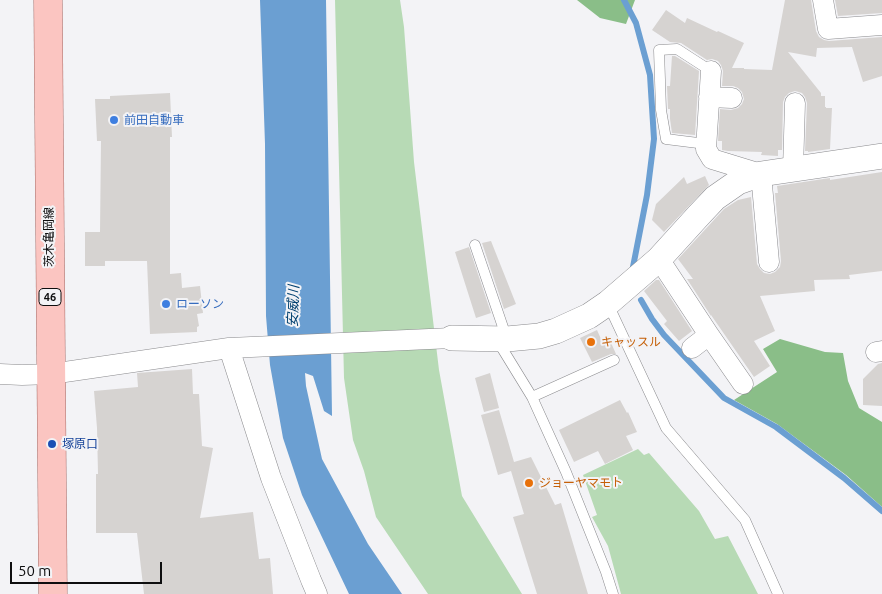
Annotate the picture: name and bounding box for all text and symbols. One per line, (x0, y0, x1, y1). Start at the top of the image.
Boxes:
place label: 前田自動車 (124, 113, 184, 127)
marker: 前田自動車 (108, 114, 120, 126)
street label: 茨木亀岡線 (42, 207, 56, 267)
water label: 安威川 (284, 285, 302, 327)
road number: 46 (39, 288, 61, 306)
place label: ローソン (176, 297, 224, 311)
marker: ローソン (160, 298, 172, 310)
place label: キャッスル (601, 335, 661, 349)
marker: キャッスル (585, 336, 597, 348)
place label: 塚原口 (62, 437, 98, 451)
marker: 塚原口 (46, 438, 58, 450)
place label: ジョーヤマモト (539, 476, 623, 490)
marker: ジョーヤマモト (523, 477, 535, 489)
scale bar (12, 552, 165, 584)
text: 50 m (18, 562, 51, 579)

